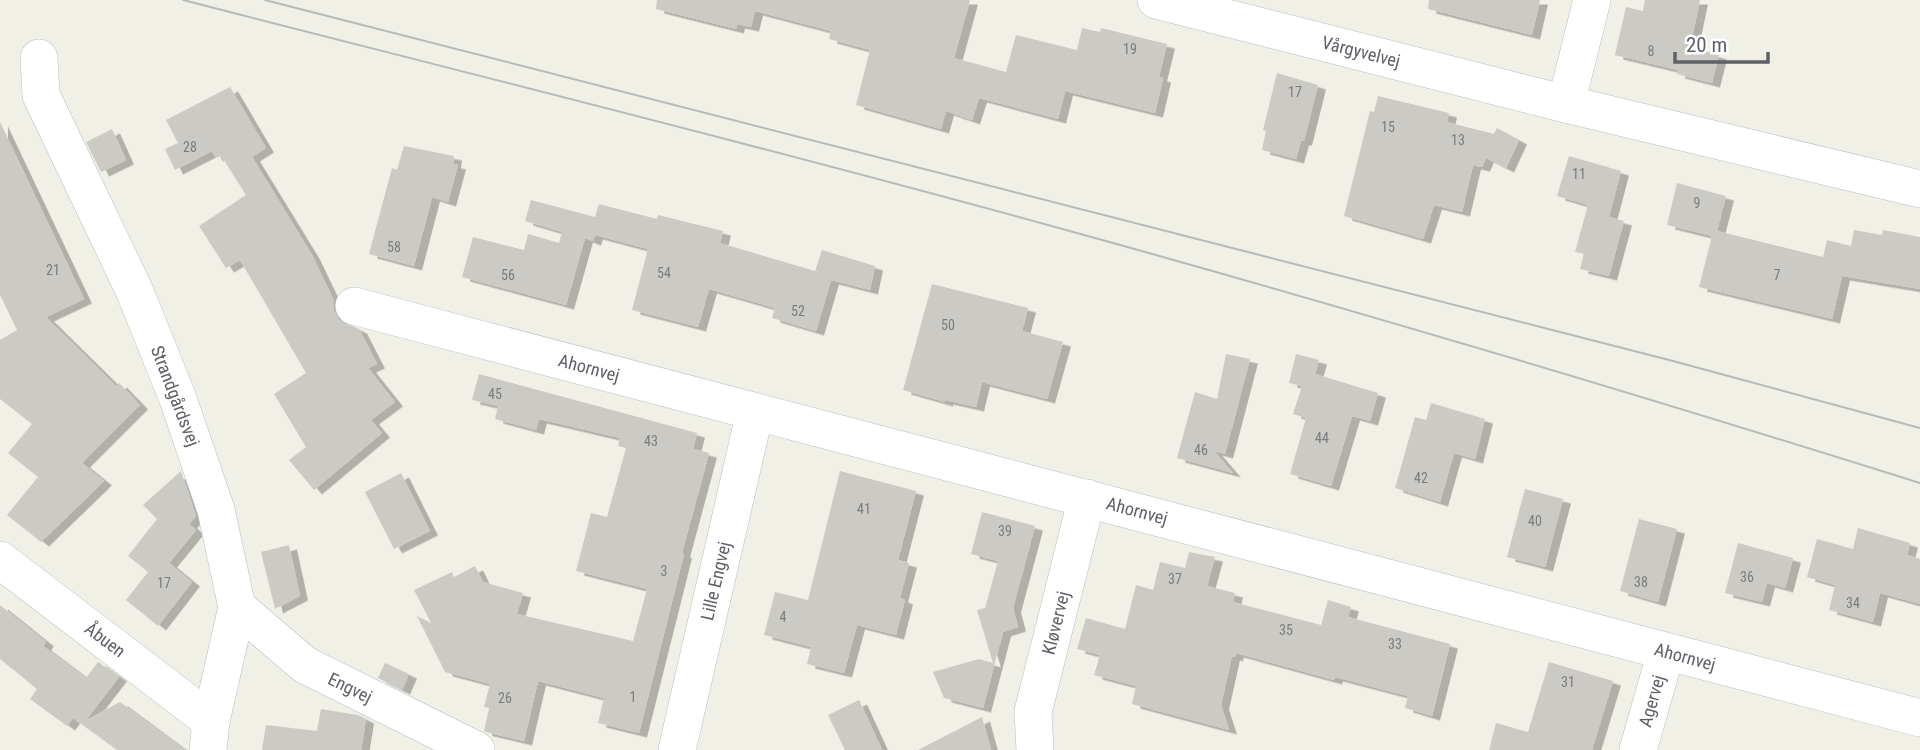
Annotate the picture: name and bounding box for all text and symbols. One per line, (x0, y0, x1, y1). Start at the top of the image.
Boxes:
scale bar (1675, 21, 1768, 65)
street label: Vårgyvelvej (1320, 32, 1403, 71)
text: 20 m (1686, 33, 1727, 57)
house number: 19 (1123, 41, 1137, 57)
house number: 8 (1648, 43, 1655, 59)
house number: 17 (1288, 84, 1302, 100)
house number: 15 (1381, 119, 1395, 135)
house number: 13 (1451, 132, 1465, 148)
house number: 28 (183, 139, 197, 155)
house number: 11 (1572, 166, 1586, 182)
house number: 9 (1694, 195, 1700, 211)
house number: 58 (387, 239, 401, 255)
house number: 21 (46, 262, 60, 278)
house number: 54 (657, 265, 671, 281)
house number: 56 (501, 267, 515, 283)
house number: 7 (1774, 267, 1781, 283)
house number: 52 (791, 303, 805, 319)
house number: 50 (941, 317, 955, 333)
street label: Strandgårdsvej (147, 343, 204, 449)
street label: Ahornvej (556, 349, 622, 386)
house number: 45 (488, 386, 502, 402)
house number: 44 (1315, 430, 1329, 446)
house number: 43 (644, 433, 658, 449)
house number: 46 (1194, 442, 1208, 458)
house number: 42 (1414, 470, 1428, 486)
street label: Ahornvej (1104, 492, 1170, 529)
house number: 41 (857, 501, 871, 517)
house number: 40 (1528, 513, 1542, 529)
house number: 39 (998, 523, 1012, 539)
street label: Lille Engvej (696, 539, 735, 622)
house number: 3 (661, 563, 667, 579)
house number: 36 (1740, 569, 1754, 585)
house number: 37 (1168, 571, 1182, 587)
house number: 38 (1634, 574, 1648, 590)
house number: 17 (157, 575, 171, 591)
street label: Kløvervej (1038, 589, 1074, 657)
house number: 34 (1846, 595, 1860, 611)
house number: 4 (780, 609, 787, 625)
street label: Åbuen (81, 617, 130, 662)
house number: 35 (1279, 622, 1293, 638)
house number: 33 (1388, 636, 1402, 652)
street label: Ahornvej (1652, 638, 1718, 675)
street label: Engvej (325, 668, 376, 707)
street label: Agervej (1634, 672, 1669, 729)
house number: 31 (1561, 674, 1575, 690)
house number: 1 (630, 689, 636, 705)
house number: 26 (498, 690, 512, 706)

